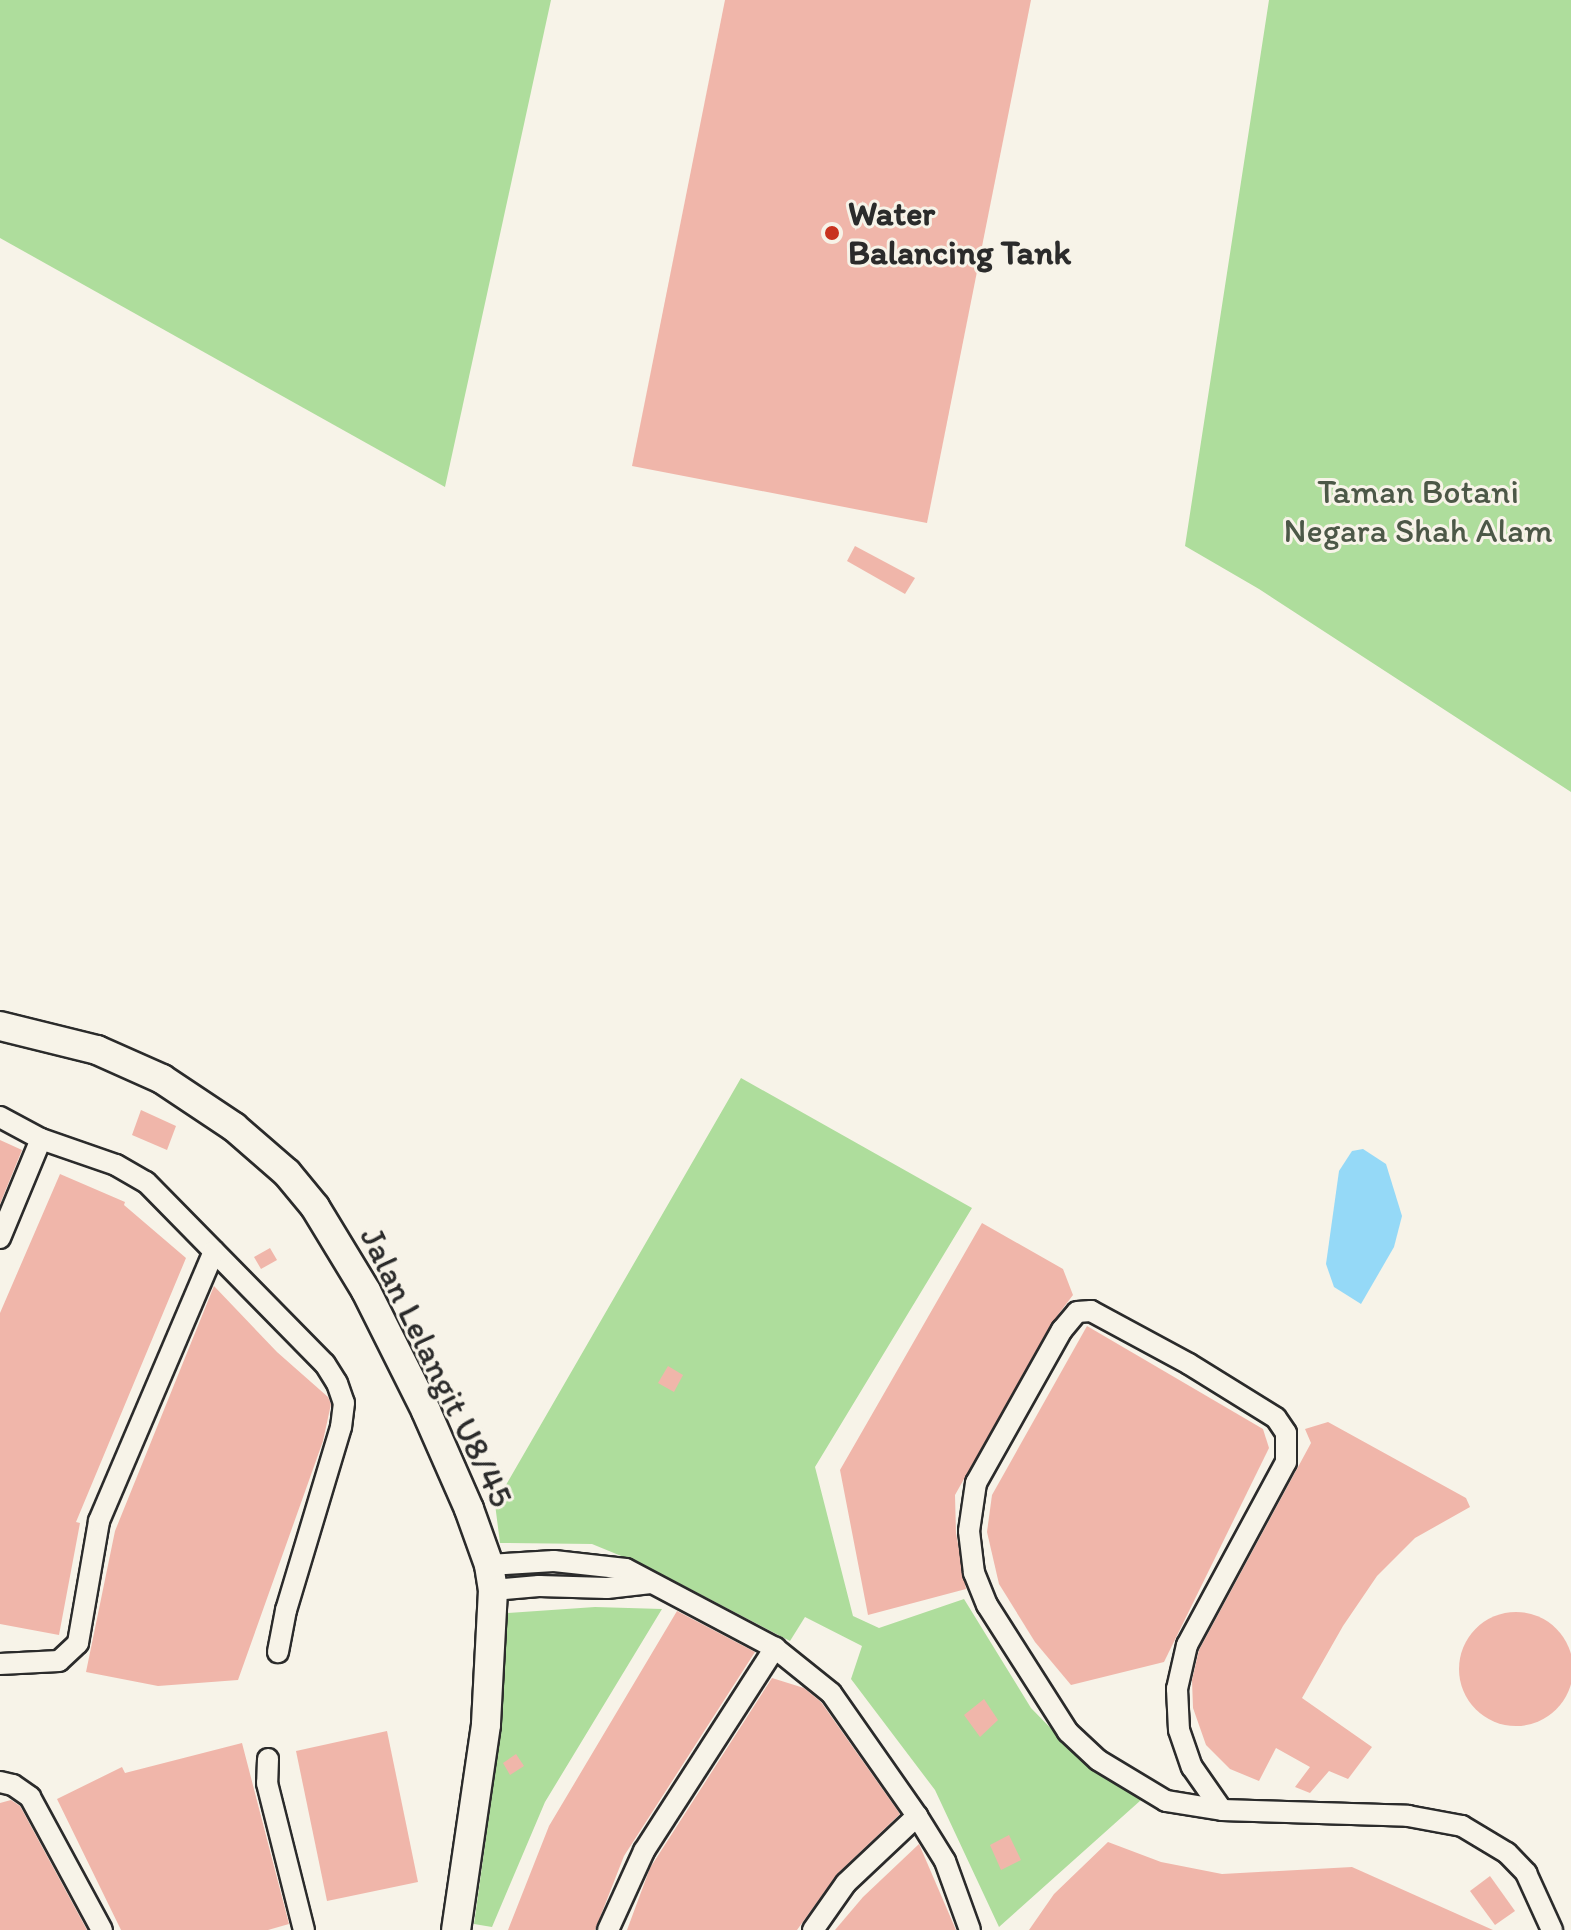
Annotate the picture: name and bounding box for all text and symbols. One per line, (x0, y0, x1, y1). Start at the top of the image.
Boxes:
place label: Water Balancing Tank (848, 193, 1071, 272)
marker: Water Balancing Tank (823, 224, 841, 242)
park label: Taman Botani Negara Shah Alam (1284, 471, 1552, 550)
street label: Jalan Lelangit U8/45 (352, 1222, 522, 1512)

